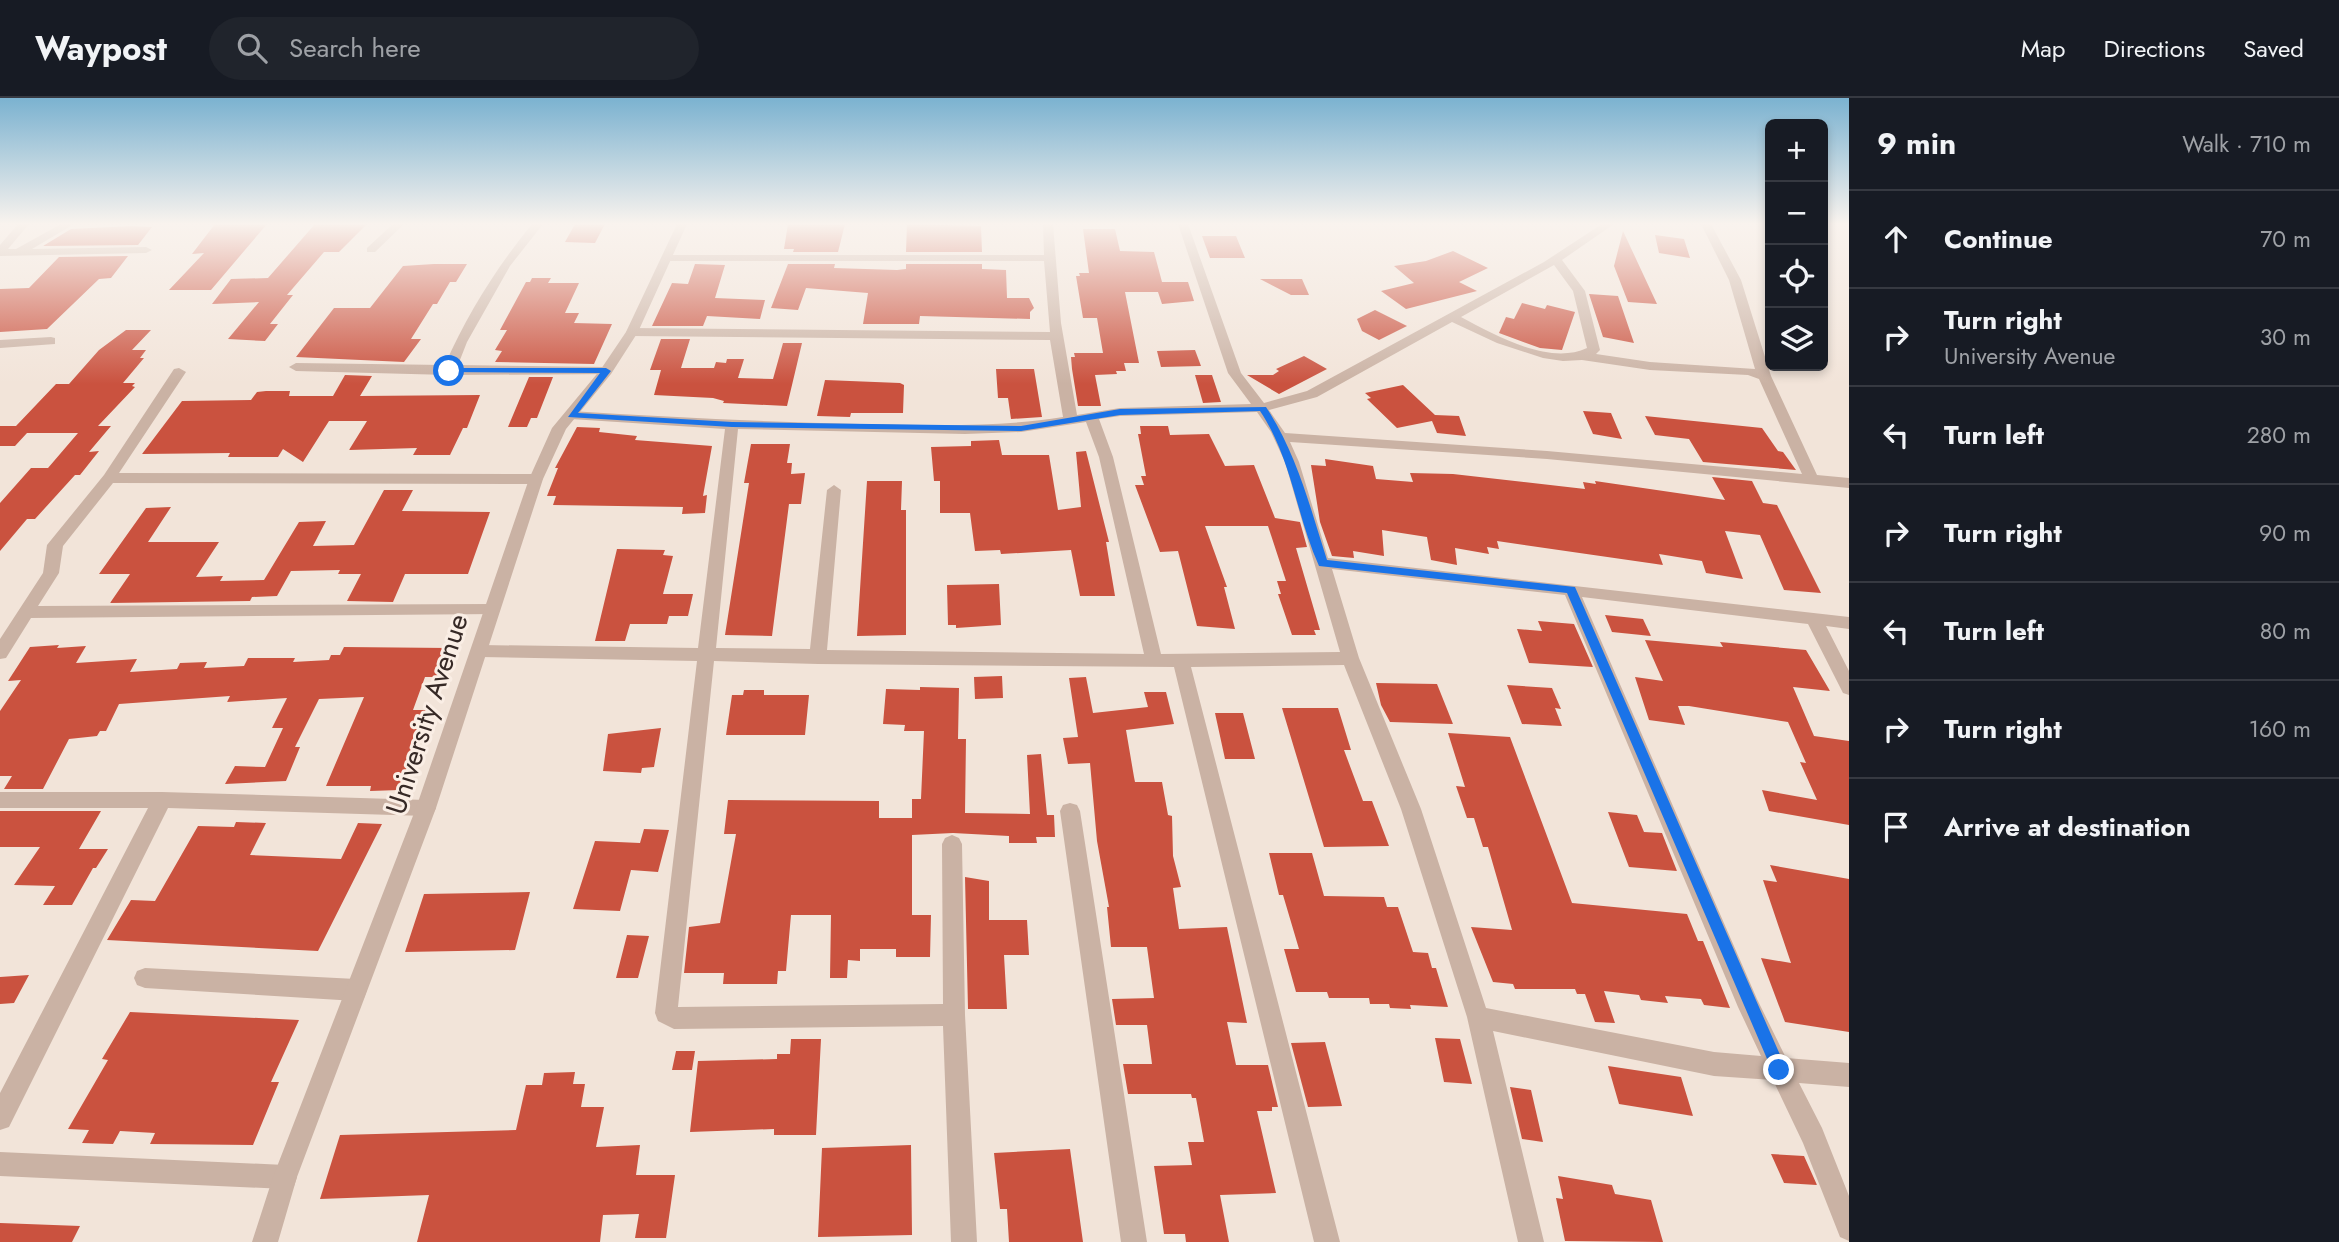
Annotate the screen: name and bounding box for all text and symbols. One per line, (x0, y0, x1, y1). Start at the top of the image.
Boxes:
search box (209, 17, 699, 80)
text: Waypost (35, 25, 167, 72)
icon: search (233, 29, 271, 67)
text: Search here (289, 29, 421, 67)
text: Map (2021, 31, 2066, 66)
text: Directions (2104, 31, 2205, 66)
text: Saved (2243, 31, 2304, 66)
map controls (1765, 119, 1828, 371)
button: + (1765, 119, 1828, 182)
text: 9 min (1877, 122, 1956, 165)
text: Walk · 710 m (2182, 127, 2311, 161)
button: − (1765, 182, 1828, 245)
icon: ahead (1877, 220, 1915, 258)
text: Continue (1944, 220, 2053, 258)
text: 70 m (2260, 222, 2311, 256)
button: locate (1765, 245, 1828, 308)
text: Turn right (1944, 301, 2062, 339)
button: layers (1765, 308, 1828, 371)
icon: right (1877, 318, 1915, 356)
text: 30 m (2260, 320, 2311, 354)
text: University Avenue (1944, 339, 2115, 373)
route start (433, 355, 464, 386)
icon: left (1877, 416, 1915, 454)
text: Turn left (1944, 416, 2044, 454)
text: 280 m (2247, 418, 2311, 452)
icon: right (1877, 514, 1915, 552)
text: Turn right (1944, 514, 2062, 552)
text: 90 m (2259, 516, 2311, 550)
street label: University Avenue (375, 608, 479, 820)
icon: left (1877, 612, 1915, 650)
text: Turn left (1944, 612, 2044, 650)
text: 80 m (2260, 614, 2311, 648)
icon: right (1877, 710, 1915, 748)
text: Turn right (1944, 710, 2062, 748)
text: 160 m (2249, 712, 2311, 746)
icon: arrive (1877, 808, 1915, 846)
text: Arrive at destination (1944, 808, 2191, 846)
route end (1763, 1054, 1794, 1085)

